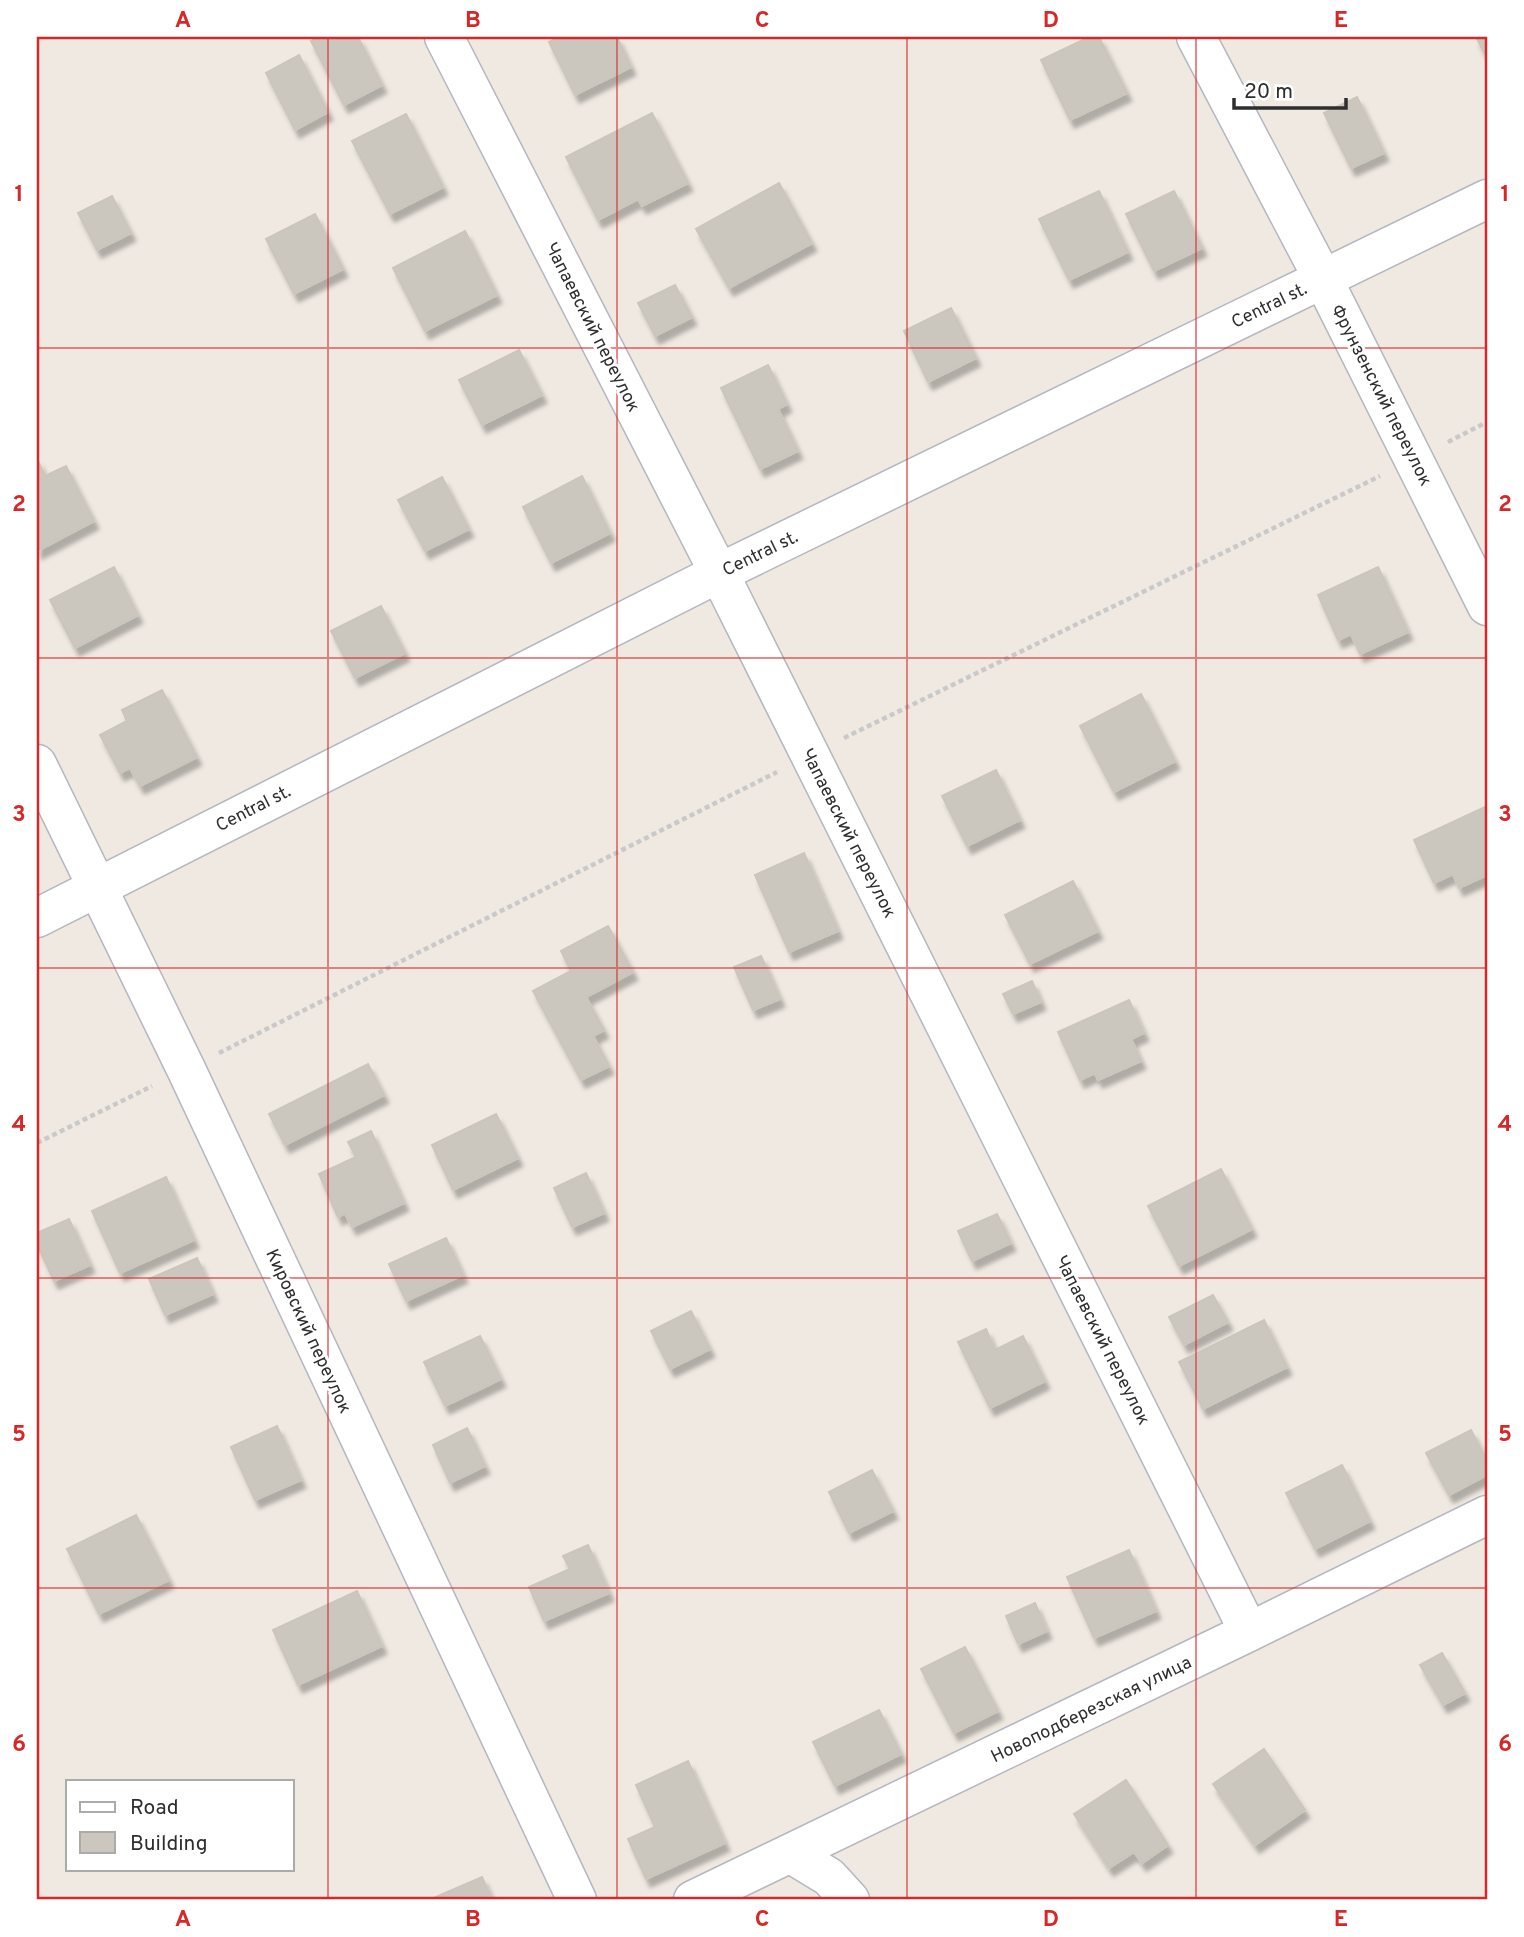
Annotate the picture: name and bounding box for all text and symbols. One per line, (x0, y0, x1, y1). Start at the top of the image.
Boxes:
text: A (175, 7, 191, 36)
text: B (465, 7, 481, 36)
text: C (755, 7, 769, 36)
text: D (1043, 7, 1059, 36)
text: E (1334, 7, 1348, 36)
scale bar (1234, 66, 1346, 110)
text: 20 m (1244, 79, 1293, 106)
text: 1 (14, 181, 24, 210)
text: 1 (1500, 181, 1510, 210)
street label: Чапаевский переулок (539, 239, 644, 416)
street label: Central st. (1228, 278, 1311, 335)
street label: Фрунзенский переулок (1325, 301, 1436, 490)
text: 2 (12, 491, 26, 520)
text: 2 (1498, 491, 1512, 520)
street label: Central st. (719, 526, 802, 583)
street label: Чапаевский переулок (795, 745, 900, 922)
street label: Central st. (212, 781, 295, 838)
text: 3 (12, 801, 26, 830)
text: 3 (1498, 801, 1512, 830)
text: 4 (12, 1111, 26, 1140)
text: 4 (1498, 1111, 1512, 1140)
street label: Кировский переулок (259, 1246, 356, 1418)
street label: Чапаевский переулок (1049, 1252, 1154, 1429)
text: 5 (12, 1421, 26, 1450)
text: 5 (1498, 1421, 1512, 1450)
street label: Новоподберезская улица (988, 1652, 1196, 1769)
text: 6 (12, 1731, 26, 1760)
text: 6 (1498, 1731, 1512, 1760)
legend (66, 1780, 294, 1870)
text: Road (130, 1795, 179, 1822)
text: Building (130, 1831, 208, 1858)
text: A (175, 1906, 191, 1935)
text: B (465, 1906, 481, 1935)
text: C (755, 1906, 769, 1935)
text: D (1043, 1906, 1059, 1935)
text: E (1334, 1906, 1348, 1935)

